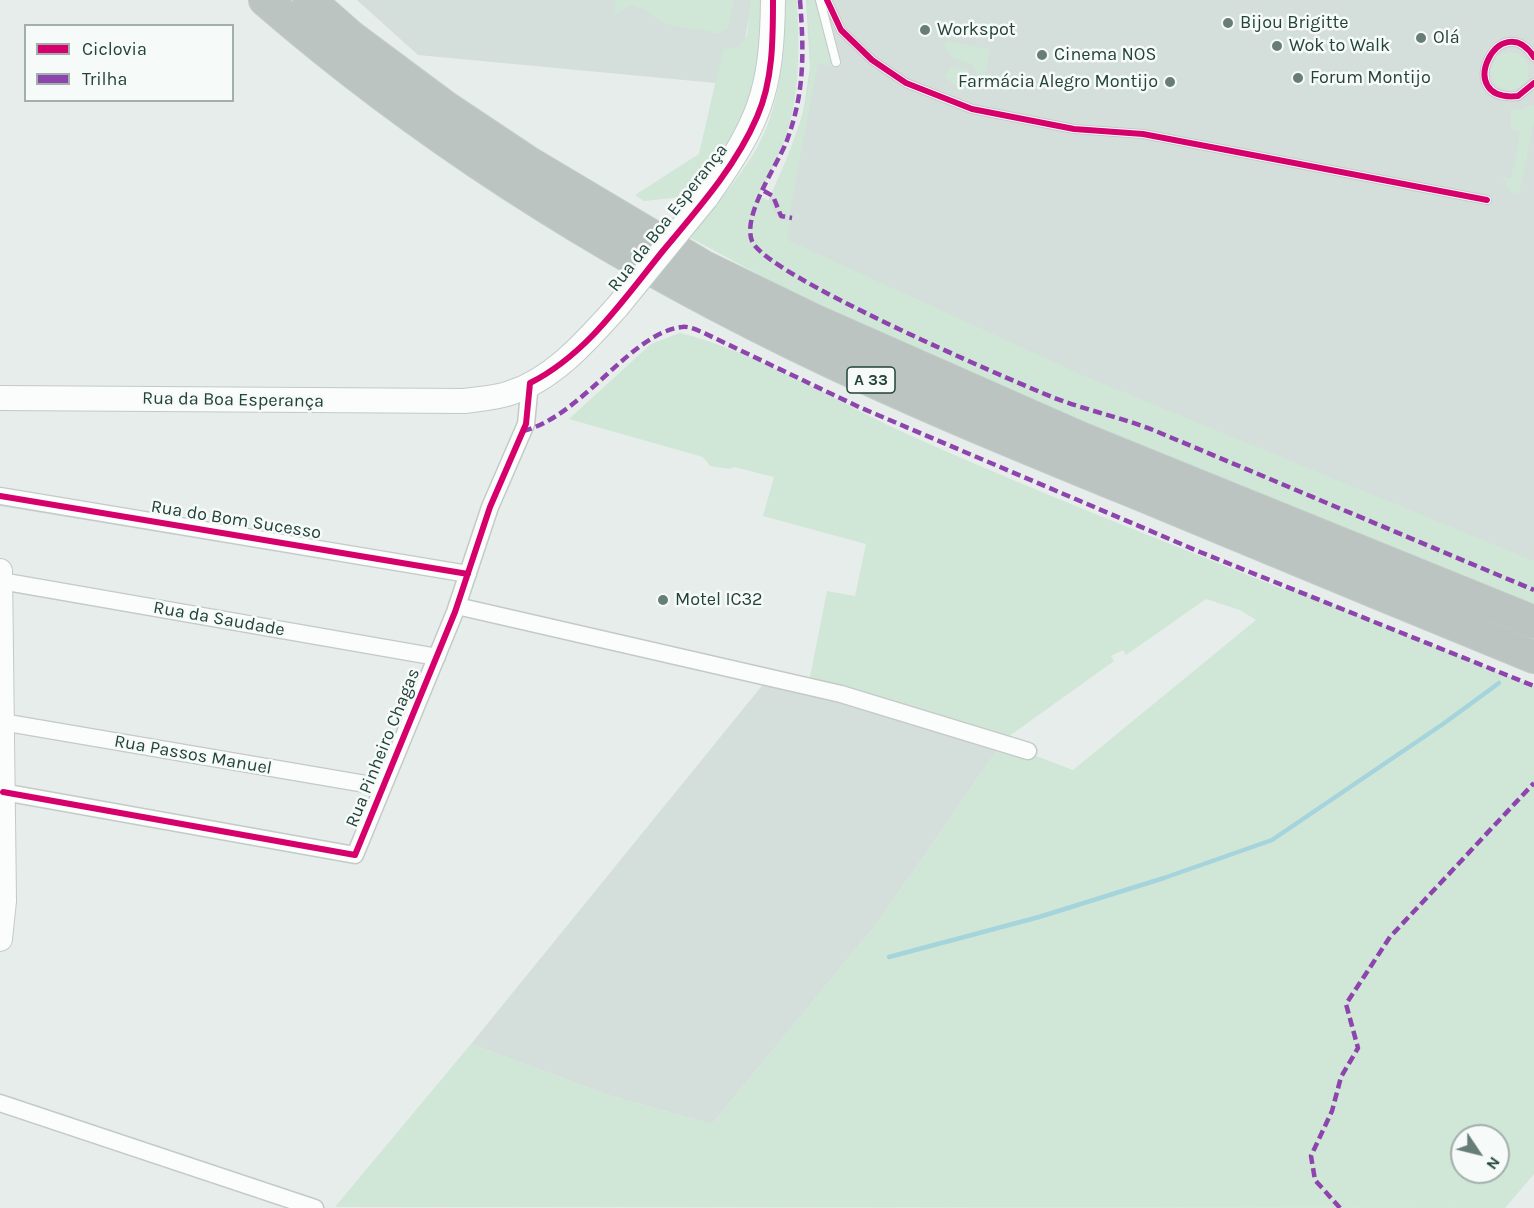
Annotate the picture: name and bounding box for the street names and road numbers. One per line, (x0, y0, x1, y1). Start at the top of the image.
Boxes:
street label: Rua da Boa Esperança (603, 140, 733, 296)
road number: A 33 (847, 367, 895, 393)
street label: Rua da Boa Esperança (142, 388, 324, 412)
street label: Rua do Bom Sucesso (149, 496, 323, 544)
street label: Rua da Saudade (152, 597, 286, 641)
street label: Rua Pinheiro Chagas (341, 665, 425, 831)
street label: Rua Passos Manuel (113, 731, 273, 779)

